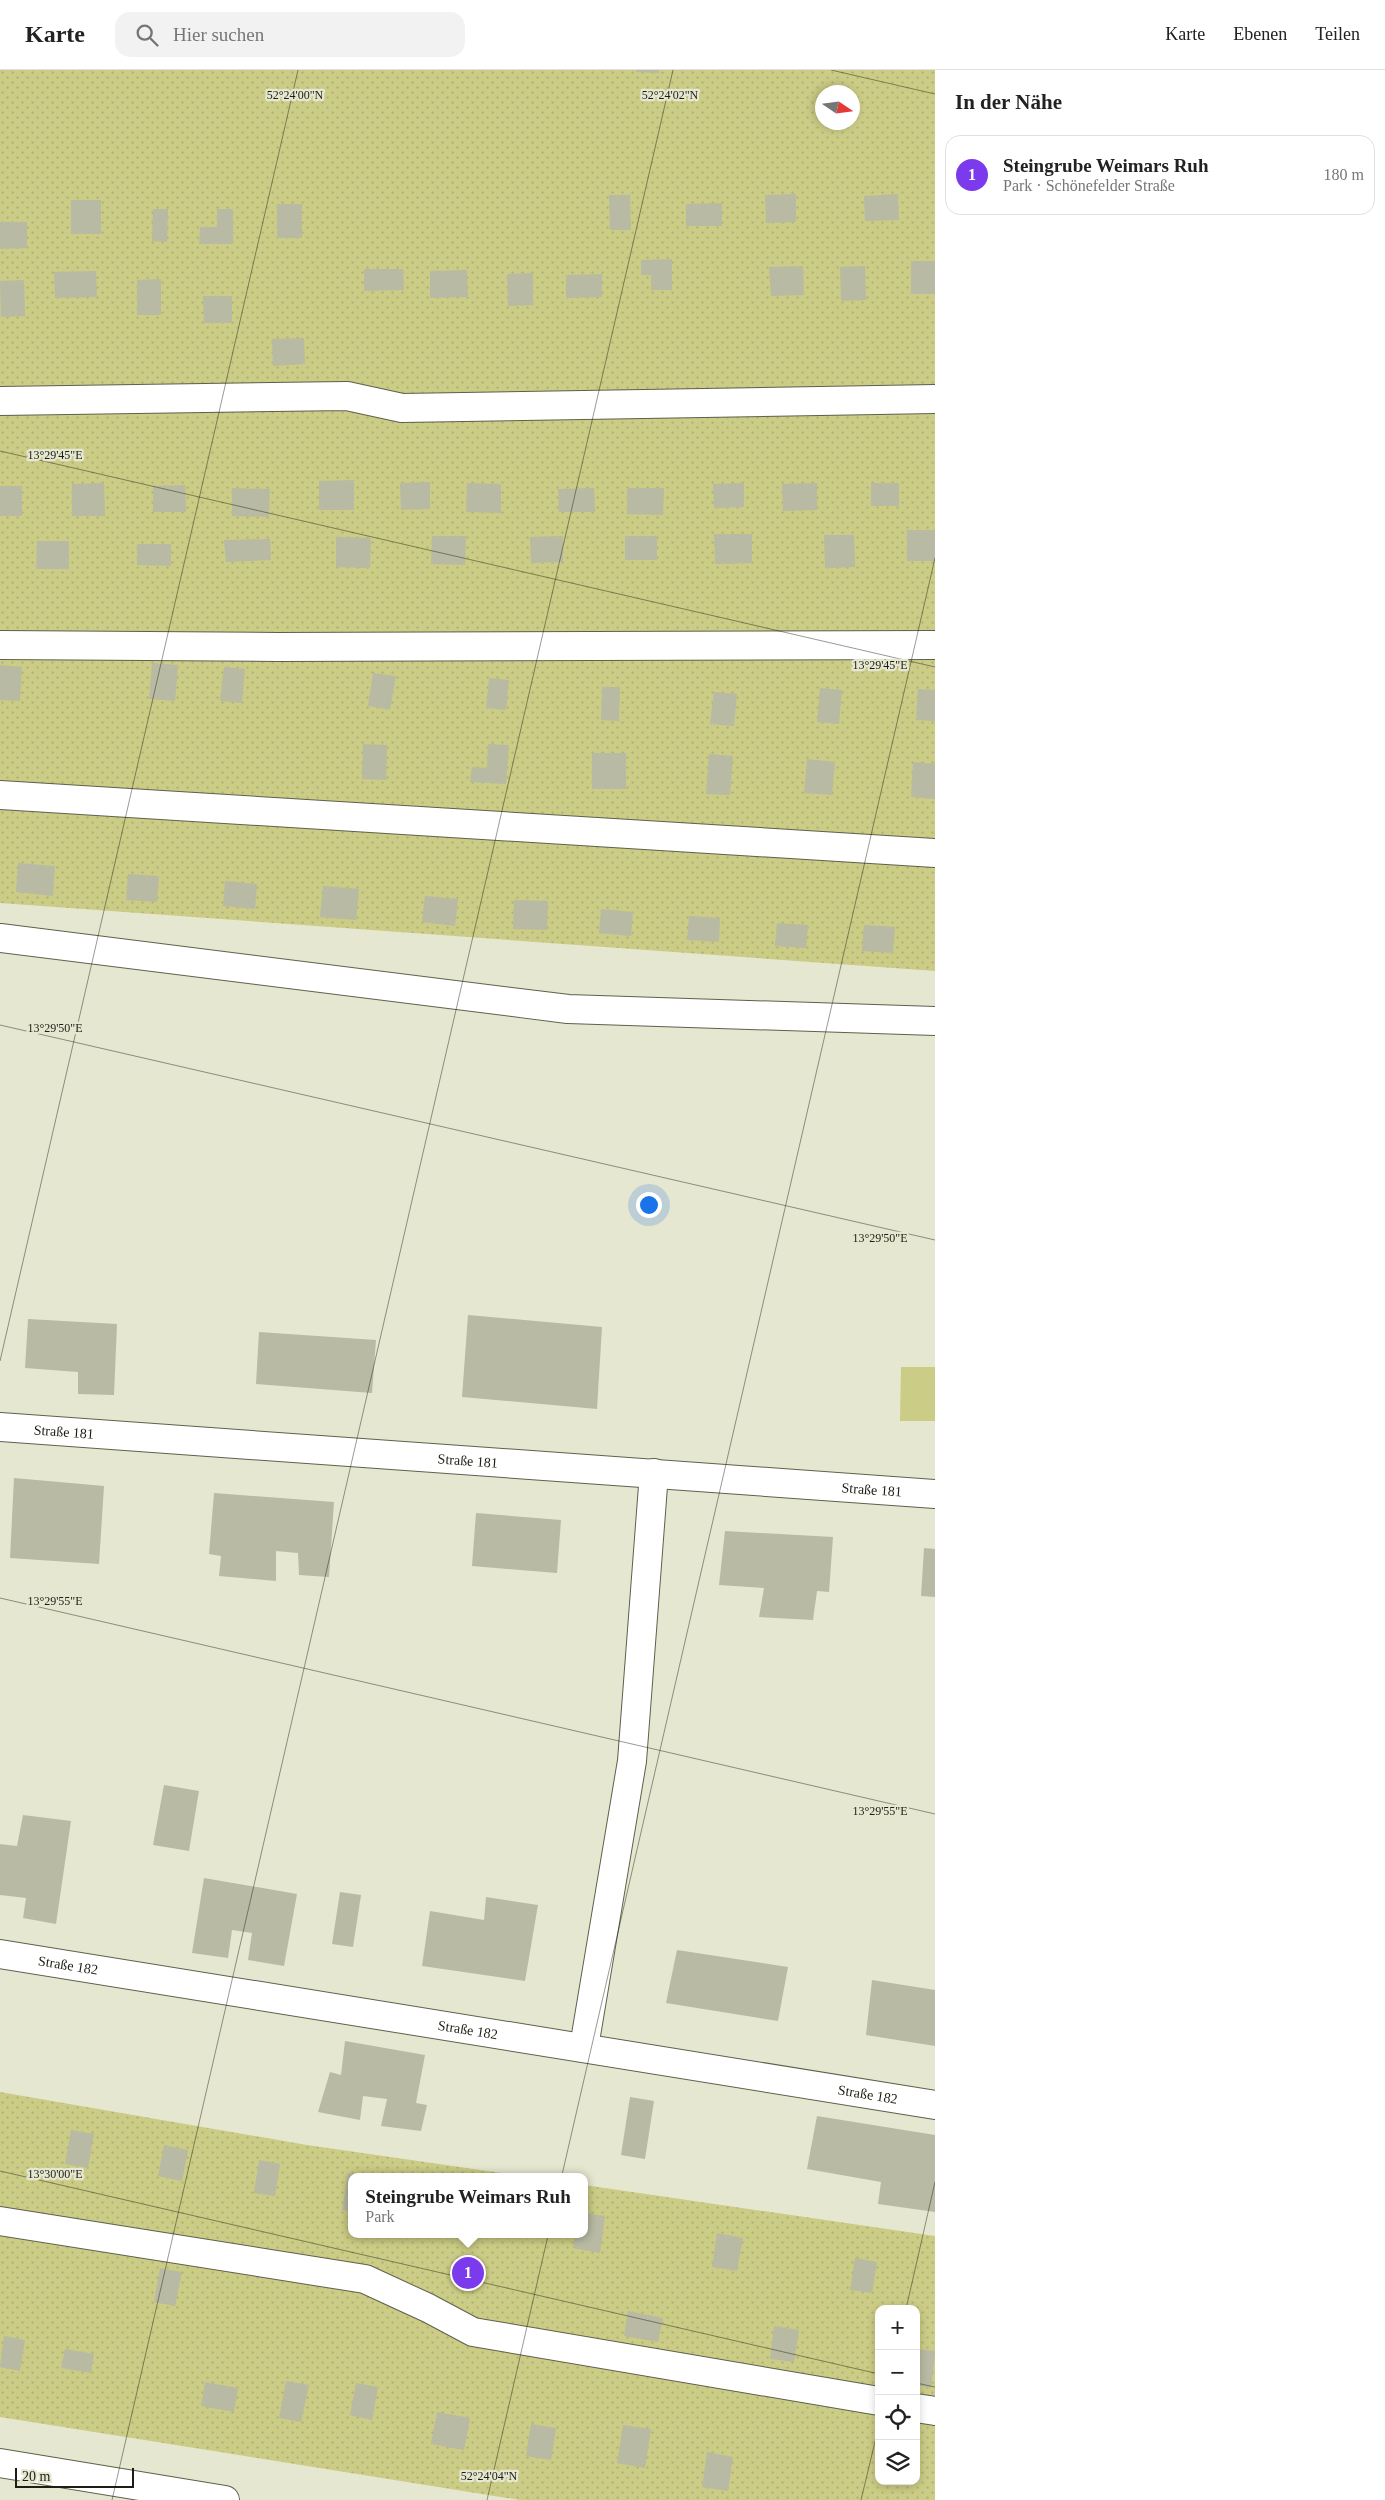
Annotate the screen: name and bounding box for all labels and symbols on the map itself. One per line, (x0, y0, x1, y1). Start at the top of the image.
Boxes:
north arrow (815, 85, 860, 130)
text: 52°24'00"N (267, 88, 324, 102)
text: 52°24'02"N (642, 88, 699, 102)
text: 13°29'45"E (27, 448, 83, 462)
text: 13°29'45"E (852, 658, 908, 672)
text: 13°29'50"E (27, 1021, 83, 1035)
your location (636, 1192, 662, 1218)
text: 13°29'50"E (852, 1231, 908, 1245)
street label: Straße 181 (33, 1422, 94, 1441)
street label: Straße 181 (437, 1451, 498, 1470)
street label: Straße 181 (841, 1480, 902, 1499)
text: 13°29'55"E (27, 1594, 83, 1608)
text: 13°29'55"E (852, 1804, 908, 1818)
street label: Straße 182 (37, 1953, 99, 1977)
street label: Straße 182 (437, 2017, 499, 2042)
street label: Straße 182 (837, 2082, 899, 2106)
text: 13°30'00"E (27, 2167, 83, 2181)
pin: 1 (452, 2254, 484, 2292)
scale bar (15, 2465, 134, 2488)
text: 52°24'04"N (461, 2469, 518, 2483)

